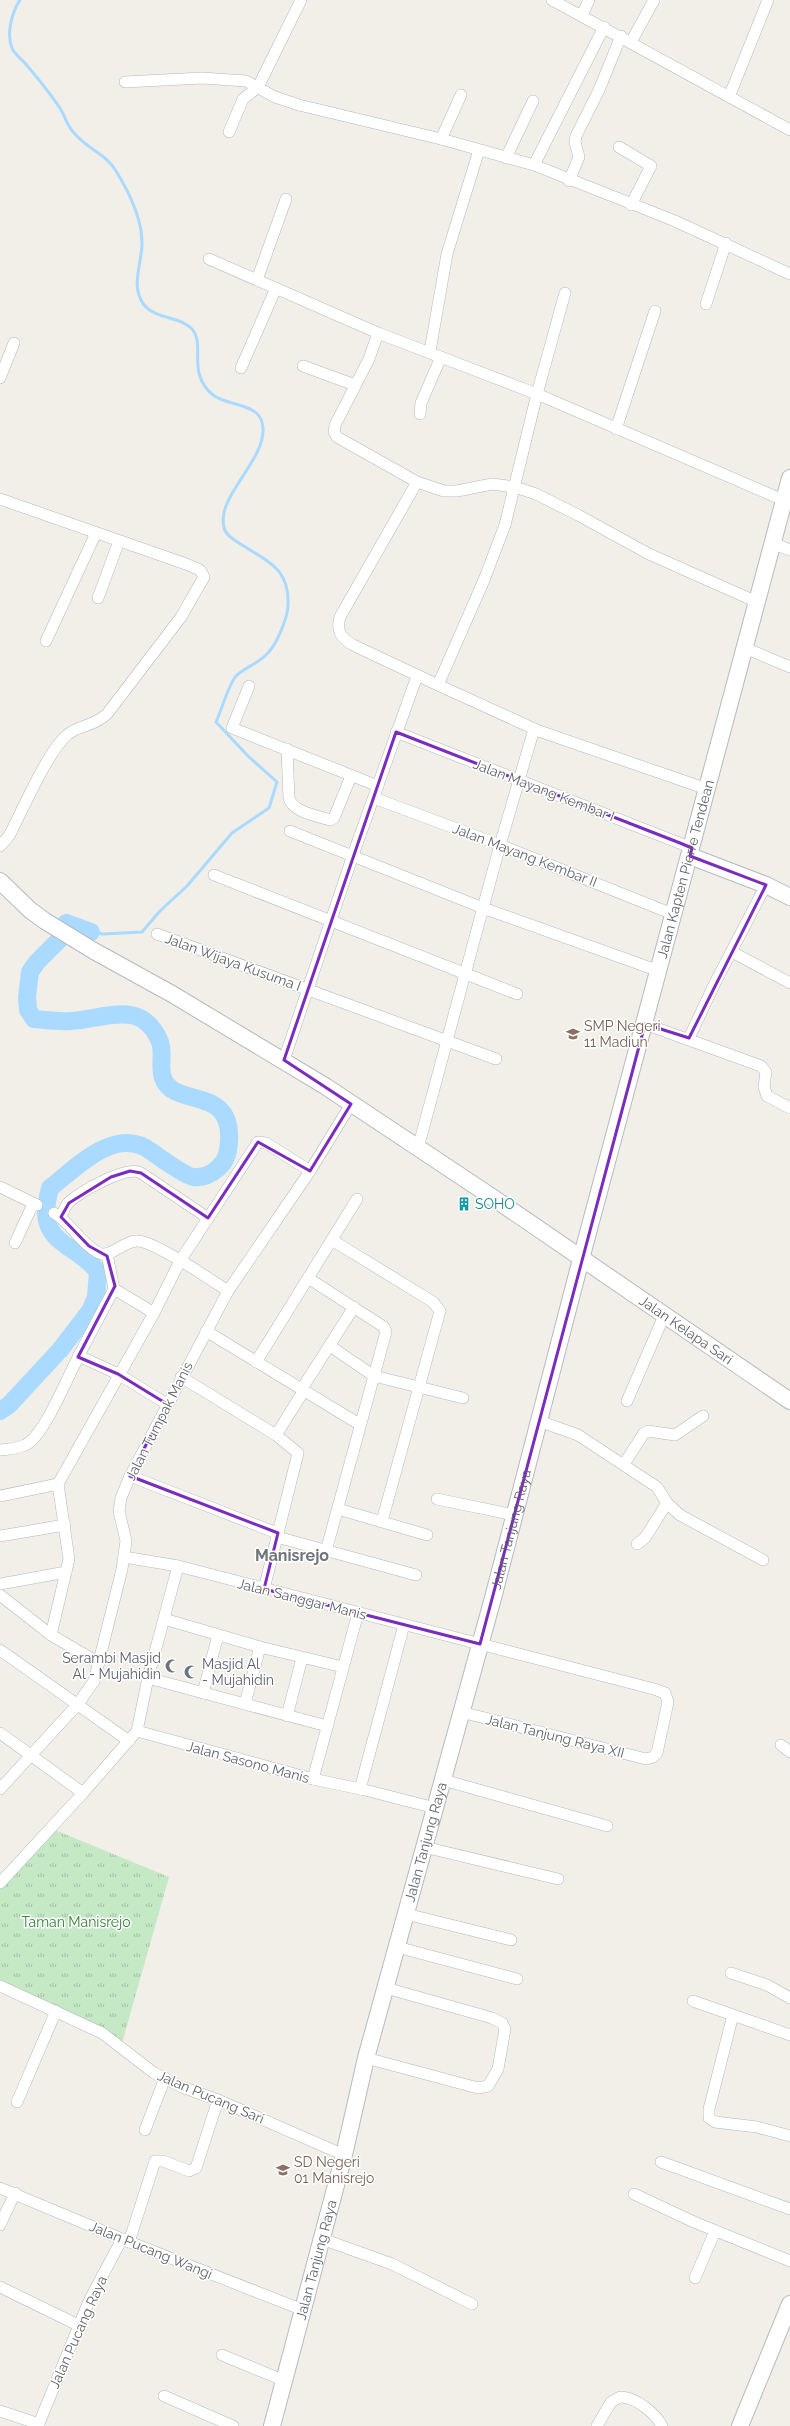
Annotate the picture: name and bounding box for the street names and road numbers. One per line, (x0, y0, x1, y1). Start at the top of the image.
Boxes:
street label: Jalan Mayang Kembar I (471, 756, 617, 824)
street label: Jalan Kapten Pierre Tendean (654, 778, 717, 960)
street label: Jalan Mayang Kembar II (450, 820, 600, 890)
street label: Jalan Wijaya Kusuma I (163, 930, 303, 994)
street label: Jalan Kelapa Sari (636, 1292, 736, 1367)
street label: Jalan Tumpak Manis (122, 1359, 196, 1483)
street label: Jalan Tanjung Raya (488, 1468, 534, 1591)
street label: Jalan Sanggar Manis (236, 1575, 368, 1623)
street label: Jalan Tanjung Raya XII (484, 1711, 626, 1761)
street label: Jalan Sasono Manis (185, 1738, 311, 1786)
street label: Jalan Tanjung Raya (402, 1780, 450, 1904)
street label: Jalan Pucang Sari (155, 2067, 267, 2127)
street label: Jalan Tanjung Raya (293, 2198, 340, 2321)
street label: Jalan Pucang Wangi (87, 2218, 215, 2282)
street label: Jalan Pucang Raya (46, 2273, 110, 2391)

